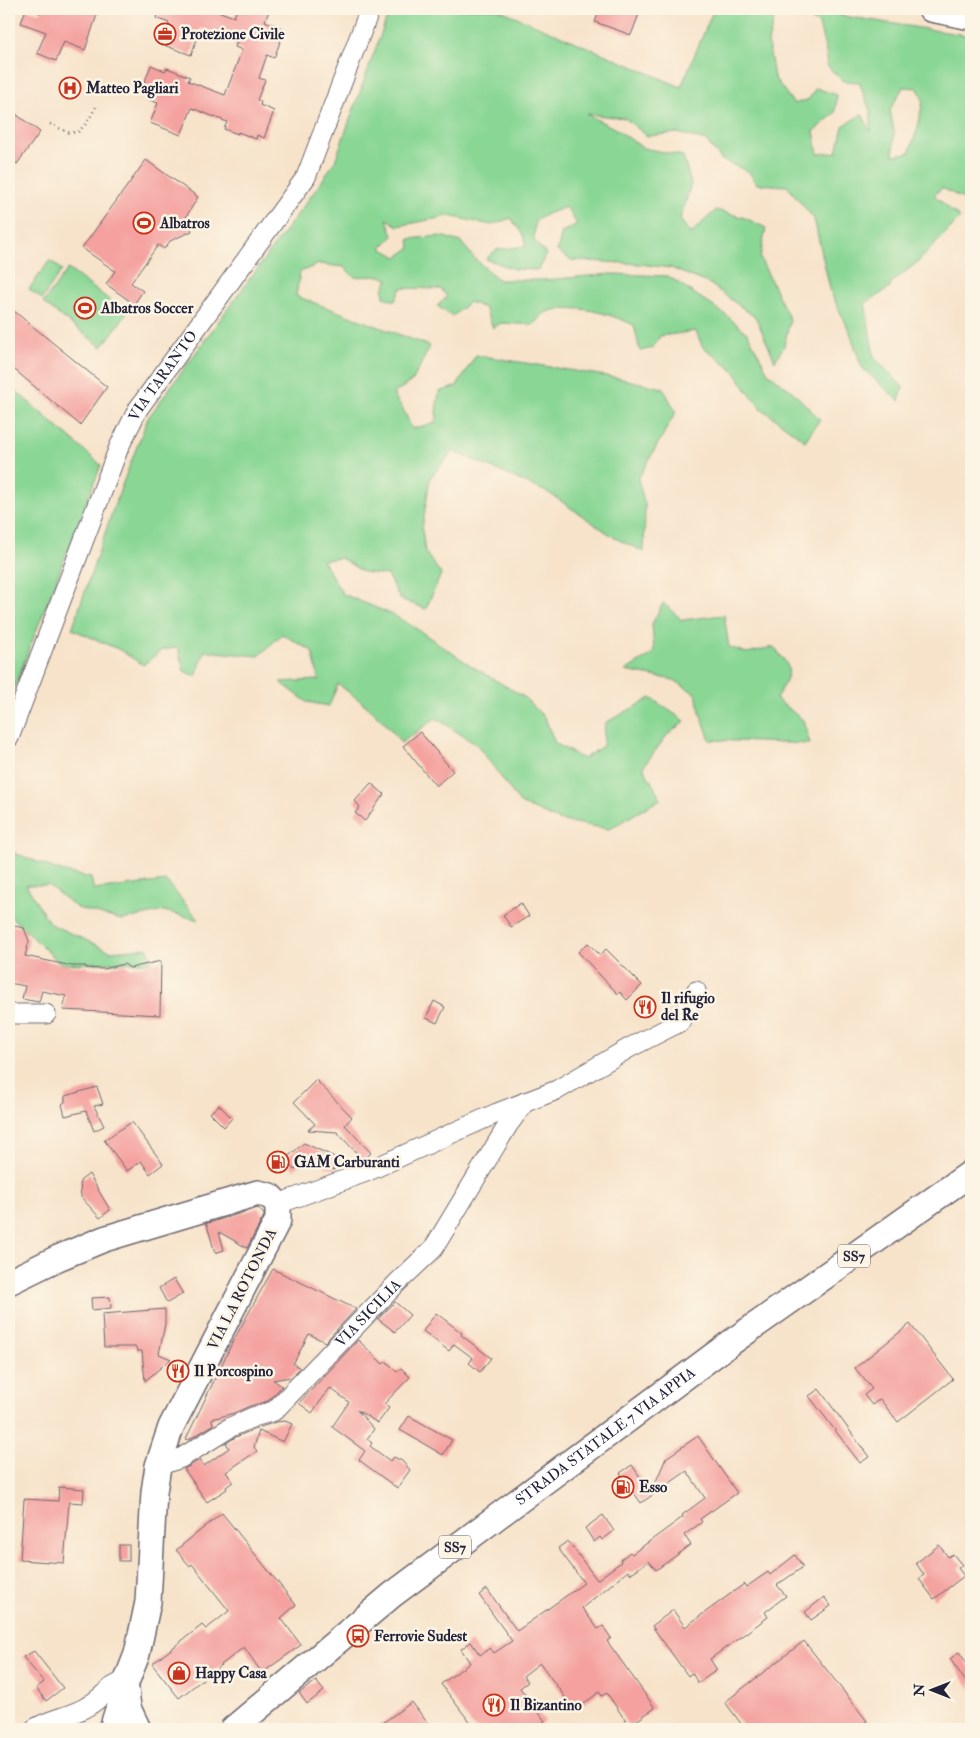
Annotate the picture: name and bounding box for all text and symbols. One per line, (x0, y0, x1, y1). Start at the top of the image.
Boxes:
office icon: Protezione Civile (153, 22, 177, 46)
place label: Protezione Civile (181, 25, 285, 44)
hospital icon: Matteo Pagliari (58, 76, 82, 100)
place label: Matteo Pagliari (85, 79, 179, 99)
sports icon: Albatros (132, 211, 156, 235)
place label: Albatros (159, 214, 210, 233)
sports icon: Albatros Soccer (73, 296, 97, 320)
place label: Albatros Soccer (100, 299, 194, 318)
street label: VIA TARANTO (125, 327, 202, 424)
place label: Il rifugio del Re (661, 989, 716, 1025)
restaurant icon: Il rifugio del Re (633, 995, 657, 1019)
fuel station icon: GAM Carburanti (266, 1150, 290, 1174)
place label: GAM Carburanti (294, 1153, 400, 1172)
street label: VIA LA ROTONDA (204, 1225, 282, 1353)
road number: SS7 (838, 1244, 870, 1268)
street label: VIA SICILIA (331, 1275, 406, 1351)
restaurant icon: Il Porcospino (166, 1359, 190, 1383)
place label: Il Porcospino (194, 1362, 274, 1382)
street label: STRADA STATALE 7 VIA APPIA (512, 1363, 700, 1510)
fuel station icon: Esso (611, 1475, 635, 1499)
place label: Esso (639, 1478, 668, 1497)
road number: SS7 (439, 1535, 471, 1558)
bus stop icon: Ferrovie Sudest (346, 1624, 370, 1648)
place label: Ferrovie Sudest (374, 1627, 467, 1646)
shop icon: Happy Casa (167, 1661, 191, 1685)
place label: Happy Casa (195, 1664, 268, 1684)
north arrow (908, 1666, 958, 1716)
text: N (911, 1683, 928, 1697)
restaurant icon: Il Bizantino (482, 1693, 506, 1717)
place label: Il Bizantino (510, 1696, 582, 1715)

